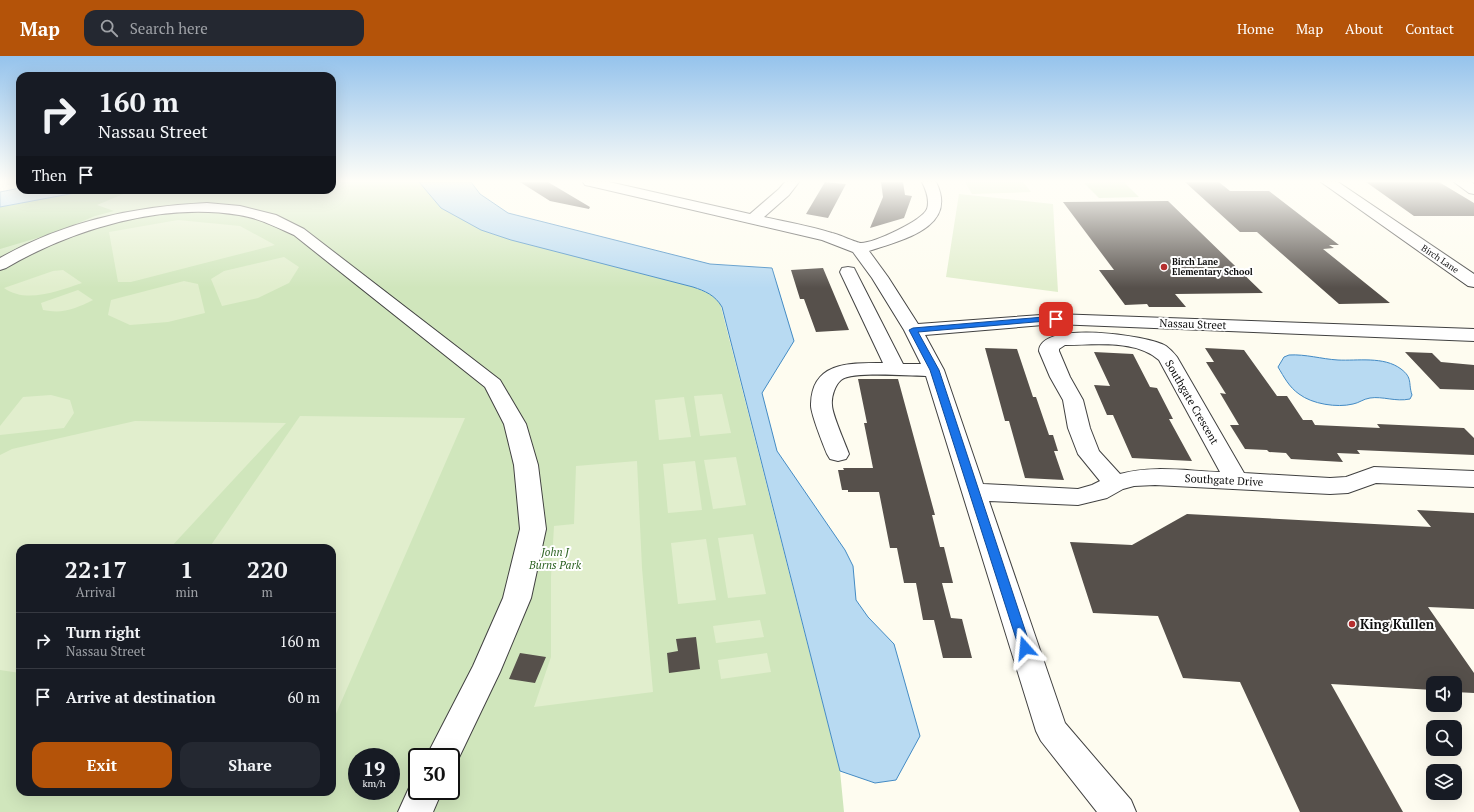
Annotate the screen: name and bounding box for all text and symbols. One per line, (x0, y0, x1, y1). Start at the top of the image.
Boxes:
search box (84, 10, 364, 46)
text: Map (20, 16, 60, 41)
icon: search (98, 17, 120, 39)
text: Search here (130, 18, 208, 38)
text: Home (1237, 19, 1274, 38)
text: Map (1296, 19, 1323, 38)
text: About (1345, 19, 1383, 38)
text: Contact (1405, 19, 1454, 38)
text: 160 m (98, 83, 179, 120)
icon: right (32, 88, 84, 140)
text: Nassau Street (98, 119, 208, 143)
icon: arrive (75, 164, 97, 186)
text: Then (32, 165, 67, 185)
street label: Birch Lane (1419, 242, 1461, 276)
place label: Birch Lane Elementary School (1172, 256, 1253, 278)
marker: Birch Lane Elementary School (1159, 262, 1169, 272)
pin (1039, 302, 1073, 336)
icon: arrive (1045, 308, 1067, 330)
street label: Nassau Street (1159, 316, 1227, 332)
street label: Southgate Crescent (1162, 357, 1222, 447)
street label: Southgate Drive (1184, 471, 1264, 489)
park label: John J Burns Park (528, 545, 582, 572)
text: 22:17 (64, 553, 127, 585)
text: 1 (180, 553, 194, 585)
text: 220 (247, 553, 287, 585)
text: Arrival (76, 583, 116, 601)
text: min (175, 583, 198, 601)
text: m (262, 583, 273, 601)
place label: King Kullen (1360, 615, 1435, 633)
marker: King Kullen (1347, 619, 1357, 629)
text: Turn right (66, 622, 141, 642)
position arrow (1004, 627, 1046, 669)
icon: right (32, 630, 54, 652)
text: 160 m (279, 631, 320, 651)
text: Nassau Street (66, 642, 145, 660)
map controls (1426, 676, 1462, 800)
button: sound (1426, 676, 1462, 712)
icon: arrive (32, 686, 54, 708)
text: Arrive at destination (66, 687, 216, 707)
text: 60 m (287, 687, 320, 707)
button: search (1426, 720, 1462, 756)
button: Exit (32, 742, 172, 788)
button: Share (180, 742, 320, 788)
speed limit sign: 30 (408, 748, 460, 800)
text: 19 (363, 755, 385, 782)
button: layers (1426, 764, 1462, 800)
text: km/h (362, 777, 386, 790)

